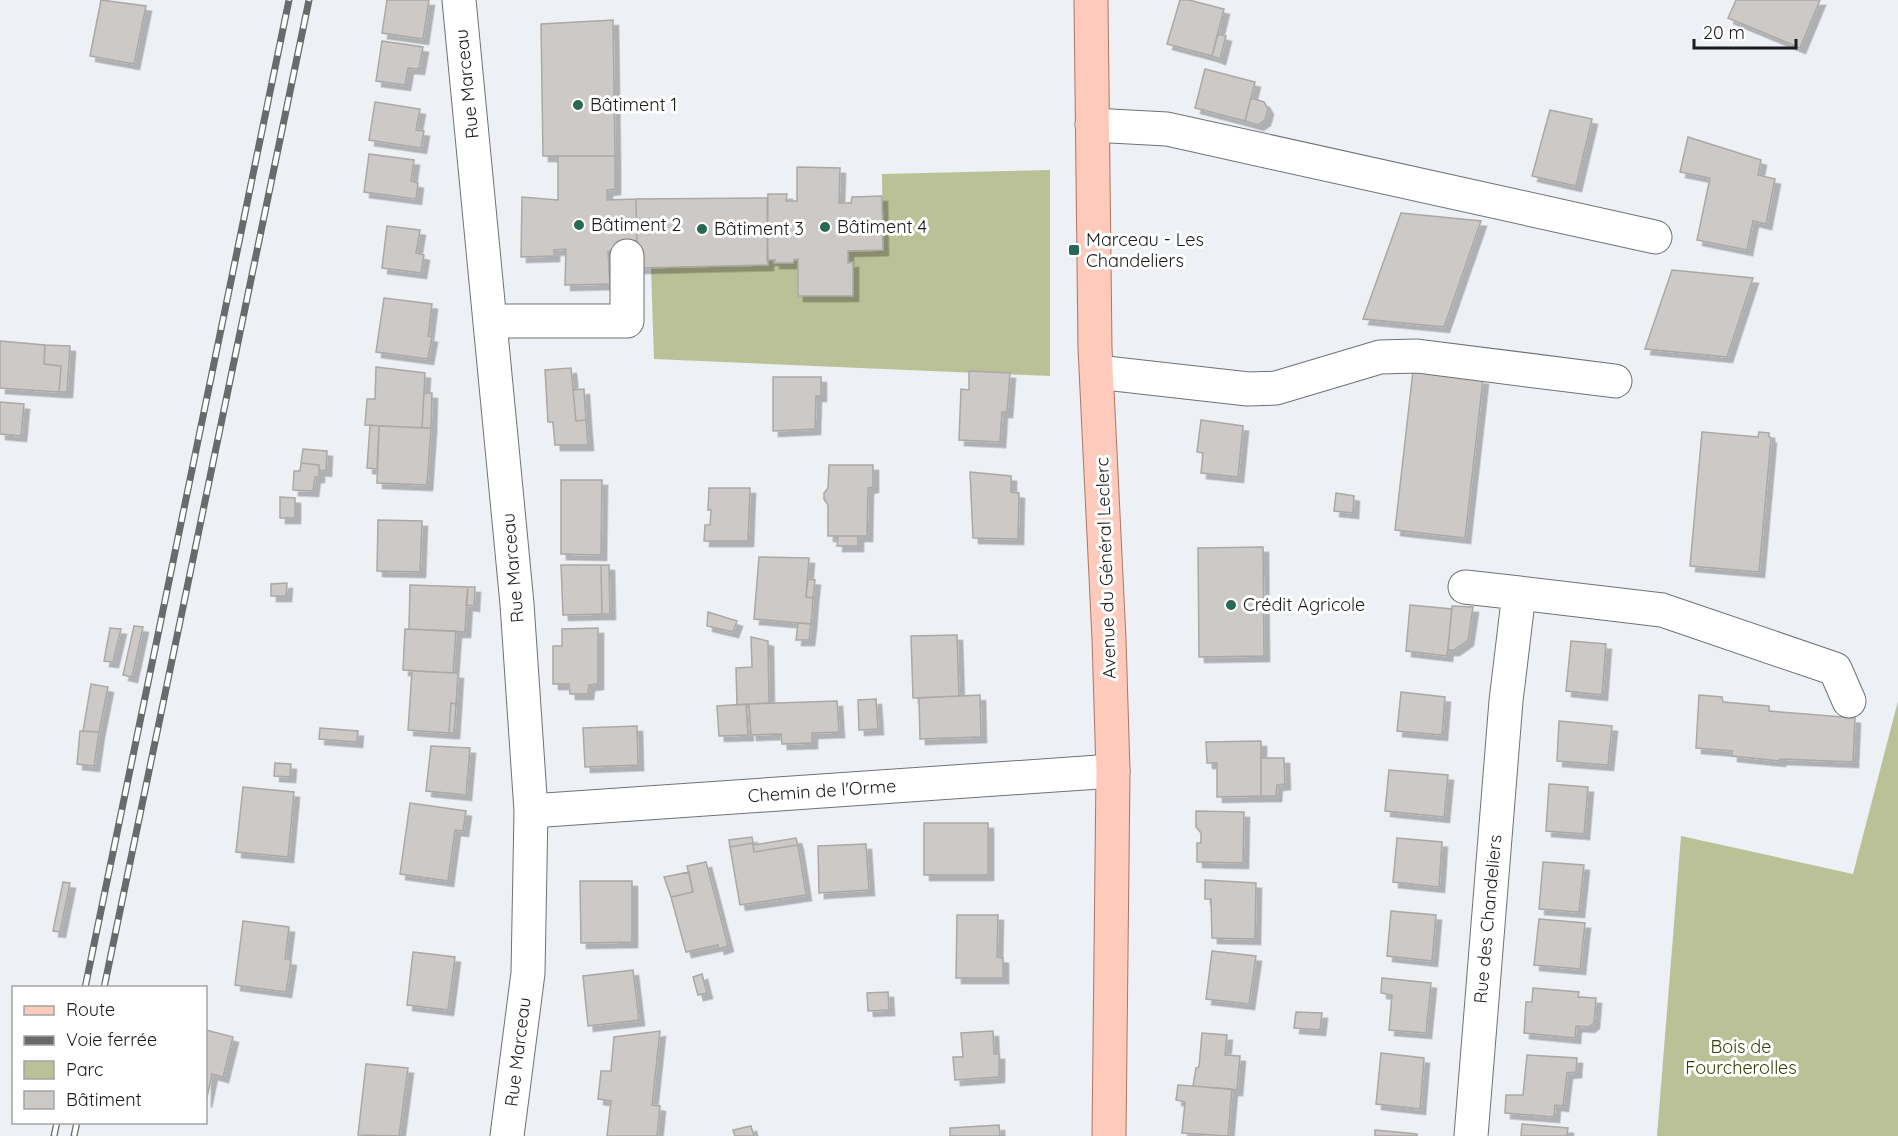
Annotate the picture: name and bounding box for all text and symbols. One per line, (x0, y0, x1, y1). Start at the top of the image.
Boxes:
scale bar (1694, 12, 1796, 50)
text: 20 m (1703, 21, 1745, 44)
street label: Rue Marceau (449, 28, 484, 140)
place label: Bâtiment 1 (590, 93, 677, 116)
marker: Bâtiment 1 (571, 98, 585, 112)
place label: Bâtiment 2 (591, 213, 682, 236)
place label: Bâtiment 4 (837, 215, 927, 238)
place label: Bâtiment 3 (714, 217, 804, 240)
marker: Bâtiment 2 (572, 218, 586, 232)
marker: Bâtiment 4 (818, 220, 832, 234)
marker: Bâtiment 3 (695, 222, 709, 236)
place label: Marceau - Les Chandeliers (1086, 228, 1204, 272)
marker: Marceau - Les Chandeliers (1067, 243, 1081, 257)
street label: Avenue du Général Leclerc (1090, 457, 1121, 679)
street label: Rue Marceau (496, 512, 529, 624)
place label: Crédit Agricole (1243, 593, 1365, 616)
marker: Crédit Agricole (1224, 598, 1238, 612)
street label: Chemin de l'Orme (747, 774, 897, 807)
street label: Rue des Chandeliers (1469, 834, 1506, 1004)
legend (12, 986, 207, 1124)
street label: Rue Marceau (499, 996, 536, 1108)
text: Route (66, 998, 115, 1021)
text: Voie ferrée (66, 1028, 157, 1051)
park label: Bois de Fourcherolles (1685, 1035, 1797, 1079)
text: Parc (66, 1058, 103, 1081)
text: Bâtiment (66, 1088, 142, 1111)

